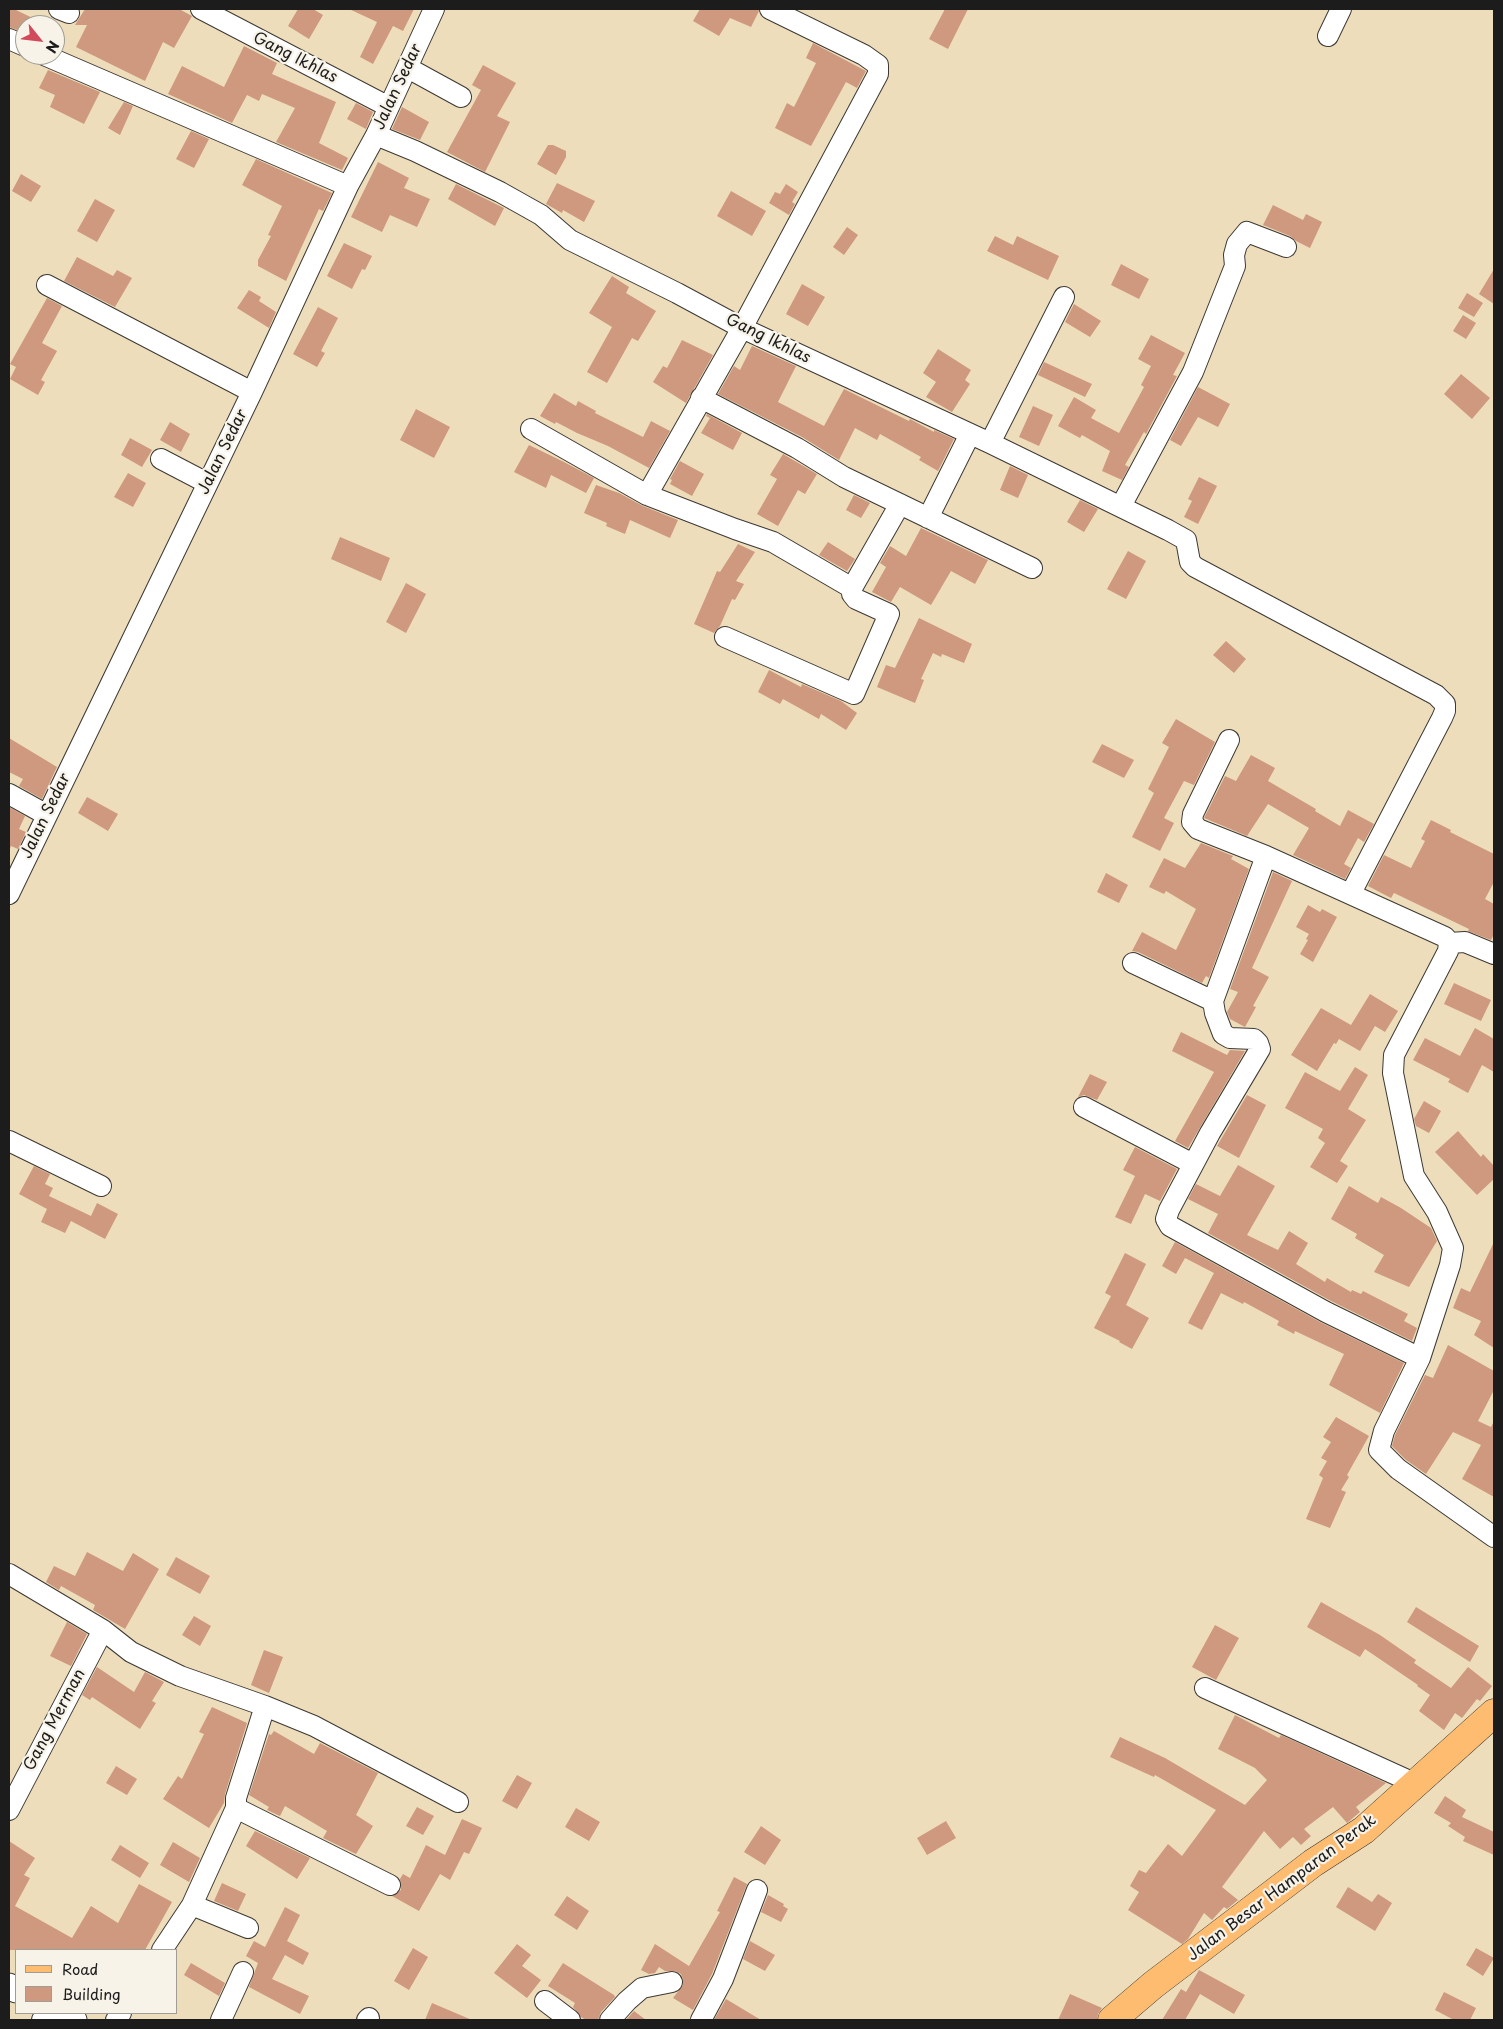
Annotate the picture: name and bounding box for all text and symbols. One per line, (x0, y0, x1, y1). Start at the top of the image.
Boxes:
north arrow (15, 15, 65, 65)
street label: Gang Ikhlas (250, 29, 340, 87)
text: N (41, 37, 65, 57)
street label: Jalan Sedar (370, 41, 426, 133)
street label: Gang Ikhlas (722, 310, 814, 368)
street label: Jalan Sedar (194, 406, 252, 498)
street label: Jalan Sedar (17, 770, 75, 862)
street label: Gang Merman (20, 1666, 90, 1774)
street label: Jalan Besar Hamparan Perak (1184, 1811, 1380, 1965)
legend (15, 1949, 178, 2014)
text: Road (62, 1957, 98, 1980)
text: Building (62, 1982, 121, 2005)

